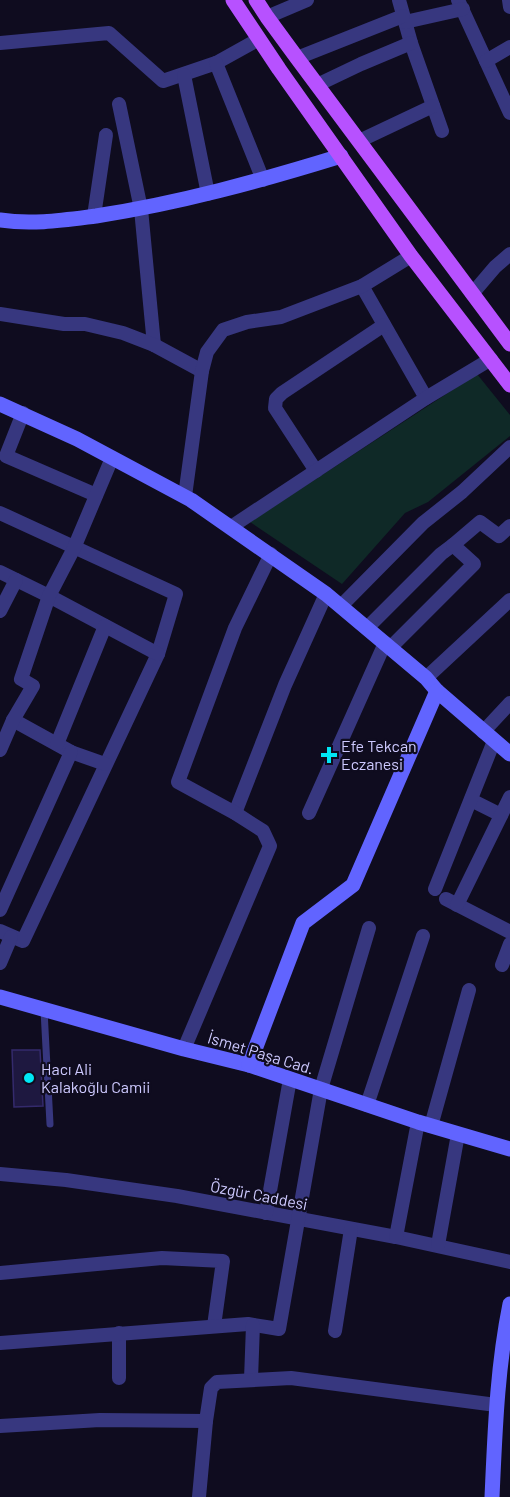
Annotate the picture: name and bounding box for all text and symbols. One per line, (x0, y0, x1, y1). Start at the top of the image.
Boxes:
place label: Efe Tekcan Eczanesi (341, 736, 417, 773)
marker: Efe Tekcan Eczanesi (322, 748, 336, 762)
street label: İsmet Paşa Cad. (206, 1027, 317, 1078)
place label: Hacı Ali Kalakoğlu Camii (41, 1059, 150, 1096)
marker: Hacı Ali Kalakoğlu Camii (22, 1071, 36, 1085)
street label: Özgür Caddesi (209, 1176, 309, 1213)

